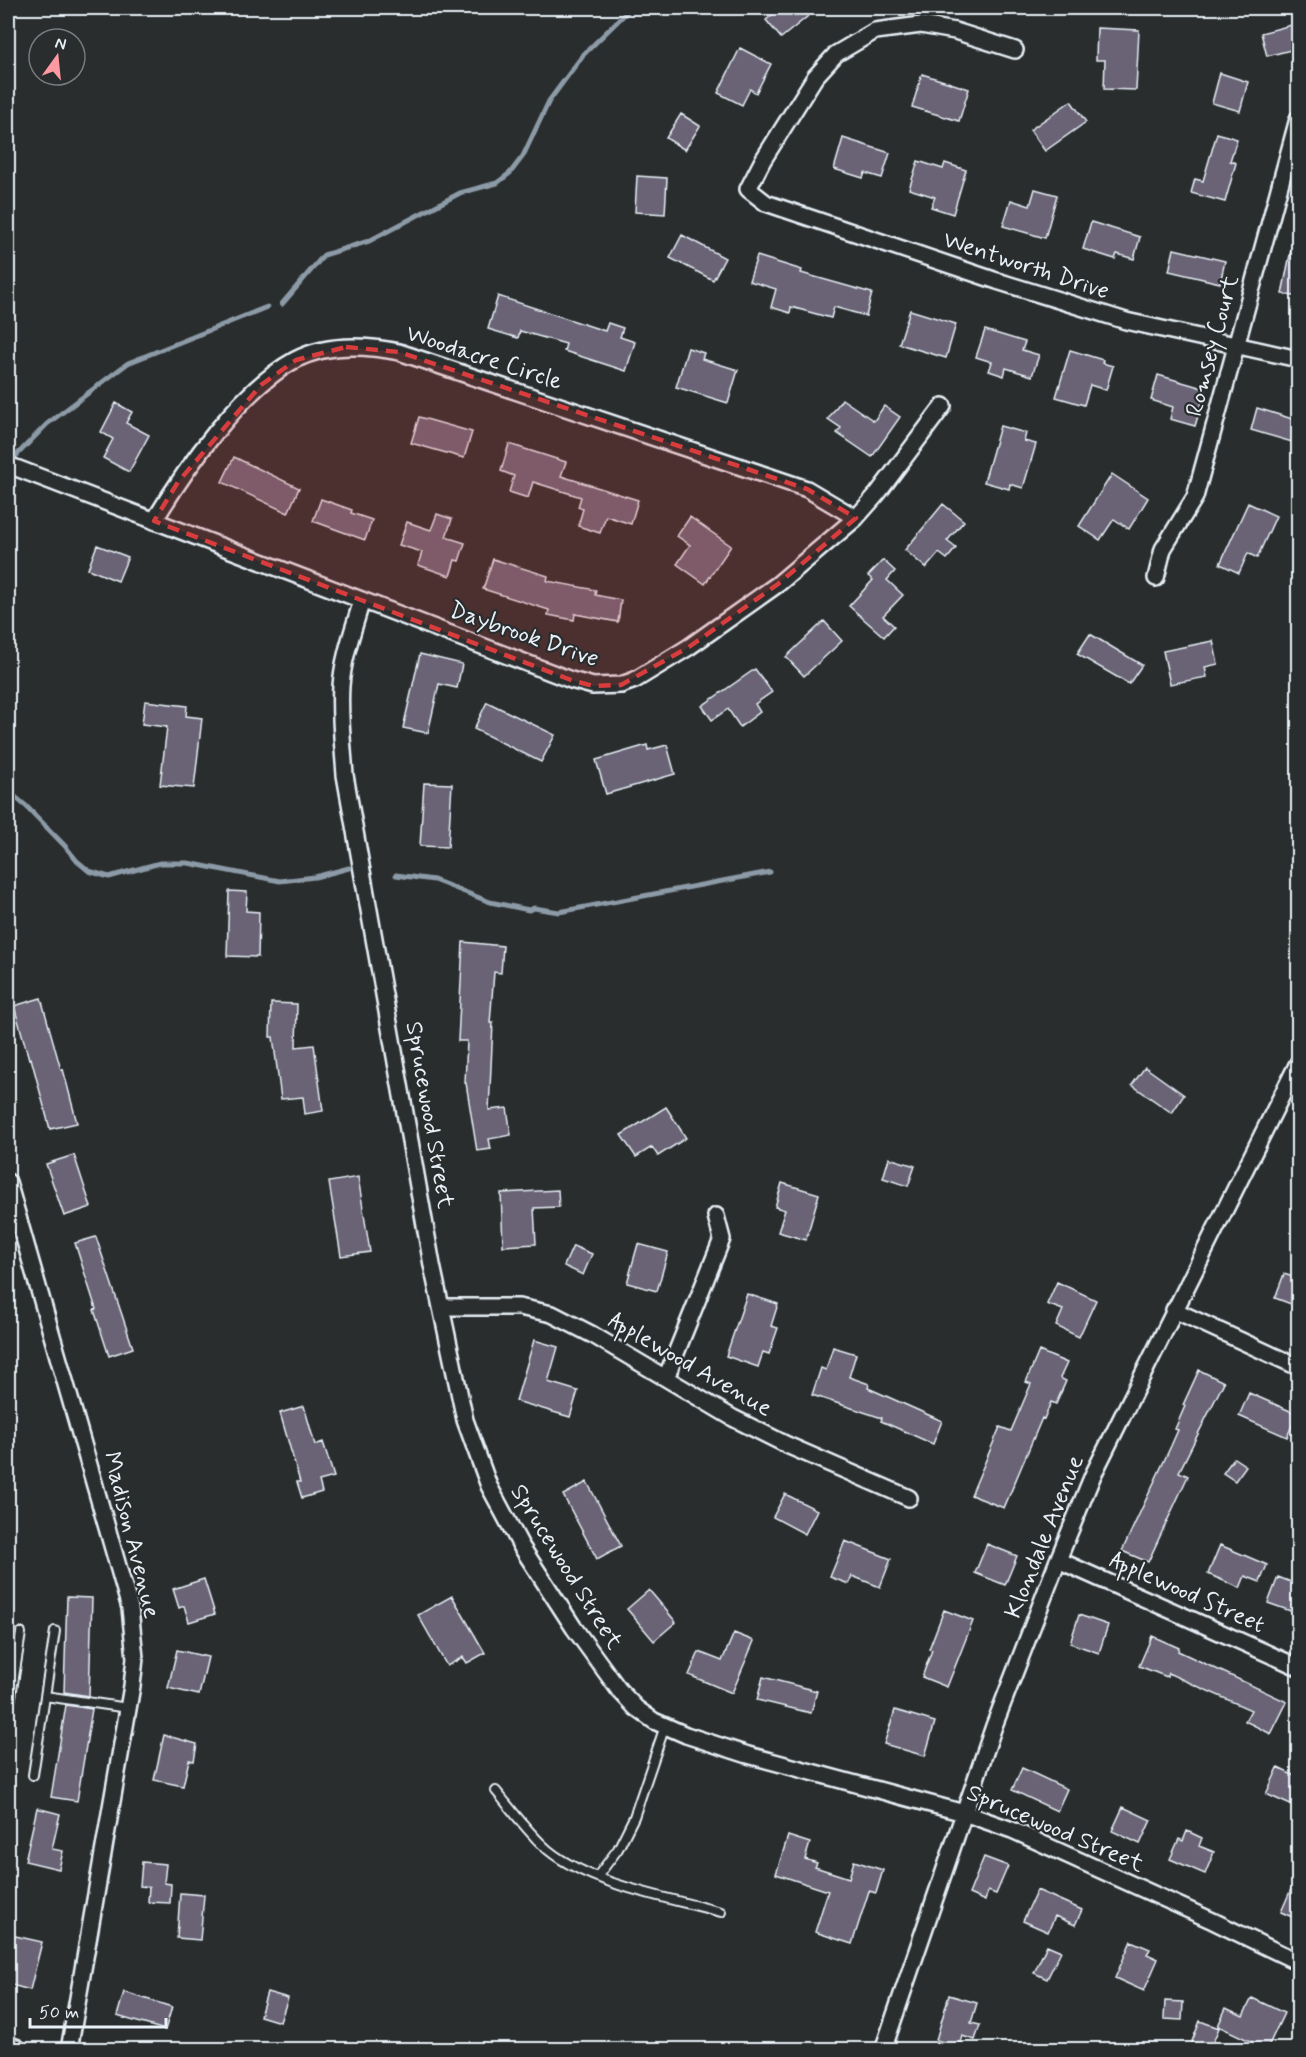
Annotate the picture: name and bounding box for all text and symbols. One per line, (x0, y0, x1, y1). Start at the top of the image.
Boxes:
north arrow (27, 27, 87, 87)
text: N (53, 32, 68, 55)
street label: Wentworth Drive (939, 225, 1113, 307)
street label: Romsey Court (1179, 272, 1247, 420)
street label: Woodacre Circle (402, 318, 566, 398)
street label: Daybrook Drive (445, 595, 603, 675)
street label: Sprucewood Street (397, 1019, 461, 1211)
street label: Applewood Avenue (601, 1306, 778, 1427)
street label: Madison Avenue (95, 1448, 167, 1622)
street label: Klondale Avenue (998, 1451, 1092, 1623)
street label: Sprucewood Street (503, 1478, 629, 1656)
street label: Applewood Street (1103, 1545, 1269, 1644)
street label: Sprucewood Street (962, 1778, 1148, 1880)
scale bar (30, 1991, 166, 2029)
text: 50 m (39, 2001, 79, 2025)

